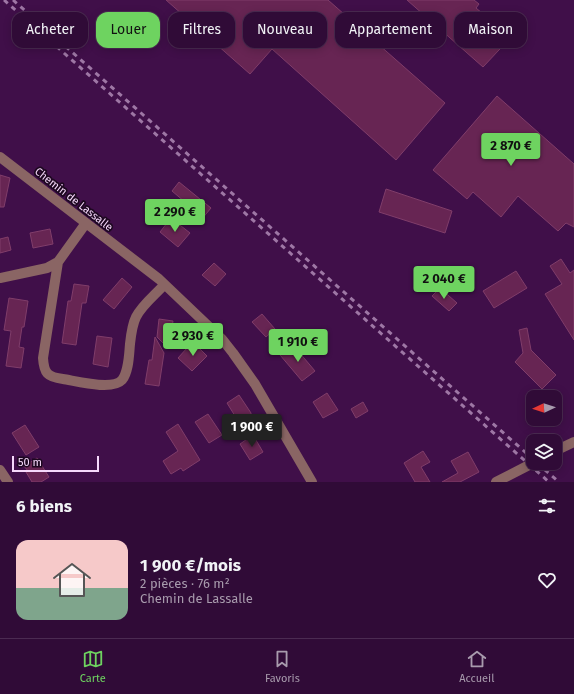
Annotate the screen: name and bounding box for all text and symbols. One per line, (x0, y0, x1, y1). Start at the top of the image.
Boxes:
chip: Acheter (12, 12, 88, 48)
chip: Louer (96, 12, 160, 48)
chip: Filtres (168, 12, 235, 48)
chip: Nouveau (243, 12, 327, 48)
chip: Appartement (335, 12, 446, 48)
chip: Maison (454, 12, 527, 48)
pin: 2 870 € (474, 133, 548, 167)
text: 2 870 € (490, 138, 532, 153)
street label: Chemin de Lassalle (32, 165, 115, 234)
pin: 2 290 € (138, 199, 212, 233)
text: 2 290 € (154, 204, 196, 219)
pin: 2 040 € (407, 266, 481, 300)
text: 2 040 € (422, 271, 466, 286)
pin: 2 930 € (156, 323, 230, 357)
text: 2 930 € (172, 328, 214, 343)
pin: 1 910 € (261, 329, 335, 363)
text: 1 910 € (278, 334, 318, 349)
north arrow (526, 390, 562, 426)
map controls (526, 390, 562, 470)
pin: 1 900 € (215, 414, 289, 448)
text: 1 900 € (231, 419, 273, 434)
button: layers (526, 434, 562, 470)
scale bar (12, 454, 99, 473)
text: 50 m (18, 456, 42, 469)
icon: filters (536, 495, 558, 517)
text: 6 biens (16, 496, 72, 517)
text: 1 900 €/mois (140, 555, 241, 576)
icon: home (48, 556, 96, 604)
icon: heart (536, 569, 558, 591)
text: 2 pièces · 76 m² (140, 576, 230, 591)
text: Chemin de Lassalle (140, 591, 253, 606)
tab: Carte (80, 648, 106, 685)
tab: Favoris (265, 648, 300, 685)
tab: Accueil (459, 648, 494, 685)

